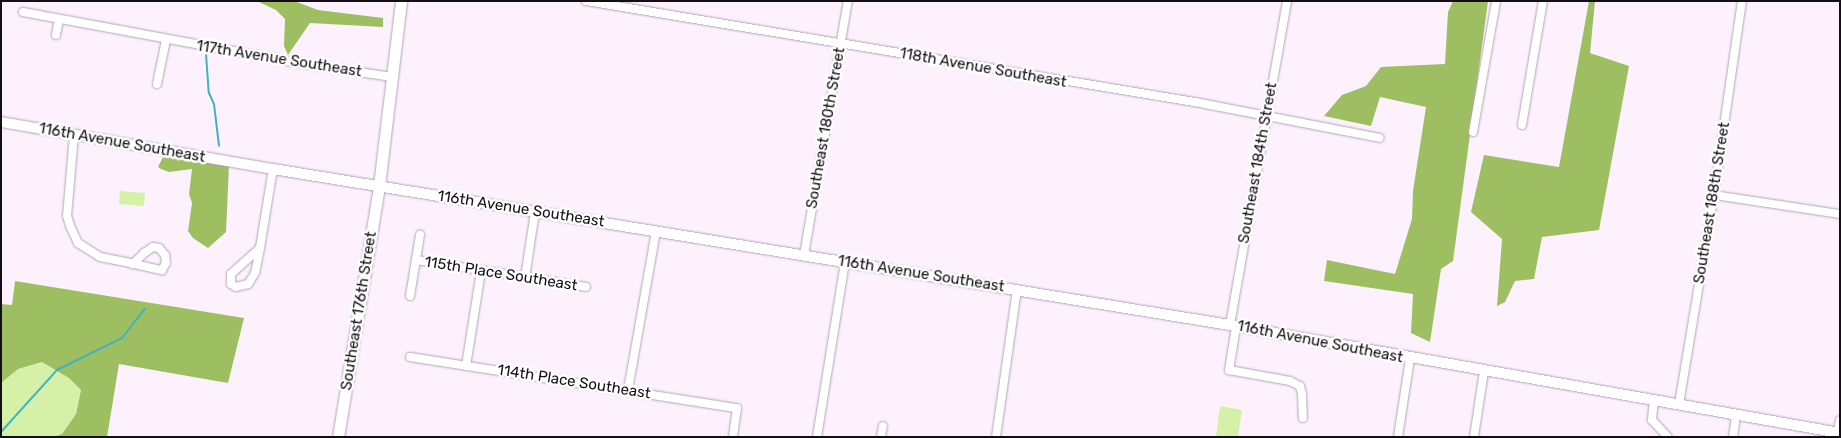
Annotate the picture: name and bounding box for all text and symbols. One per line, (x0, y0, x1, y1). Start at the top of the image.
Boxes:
street label: 117th Avenue Southeast (195, 37, 363, 81)
street label: 118th Avenue Southeast (898, 44, 1068, 92)
street label: Southeast 180th Street (803, 46, 849, 210)
street label: Southeast 184th Street (1235, 81, 1281, 245)
street label: 116th Avenue Southeast (37, 119, 207, 167)
street label: Southeast 188th Street (1690, 121, 1734, 285)
street label: 116th Avenue Southeast (436, 187, 606, 231)
street label: Southeast 176th Street (338, 230, 380, 392)
street label: 116th Avenue Southeast (836, 252, 1006, 296)
street label: 115th Place Southeast (423, 253, 579, 295)
street label: 116th Avenue Southeast (1235, 317, 1405, 367)
street label: 114th Place Southeast (496, 361, 652, 403)

